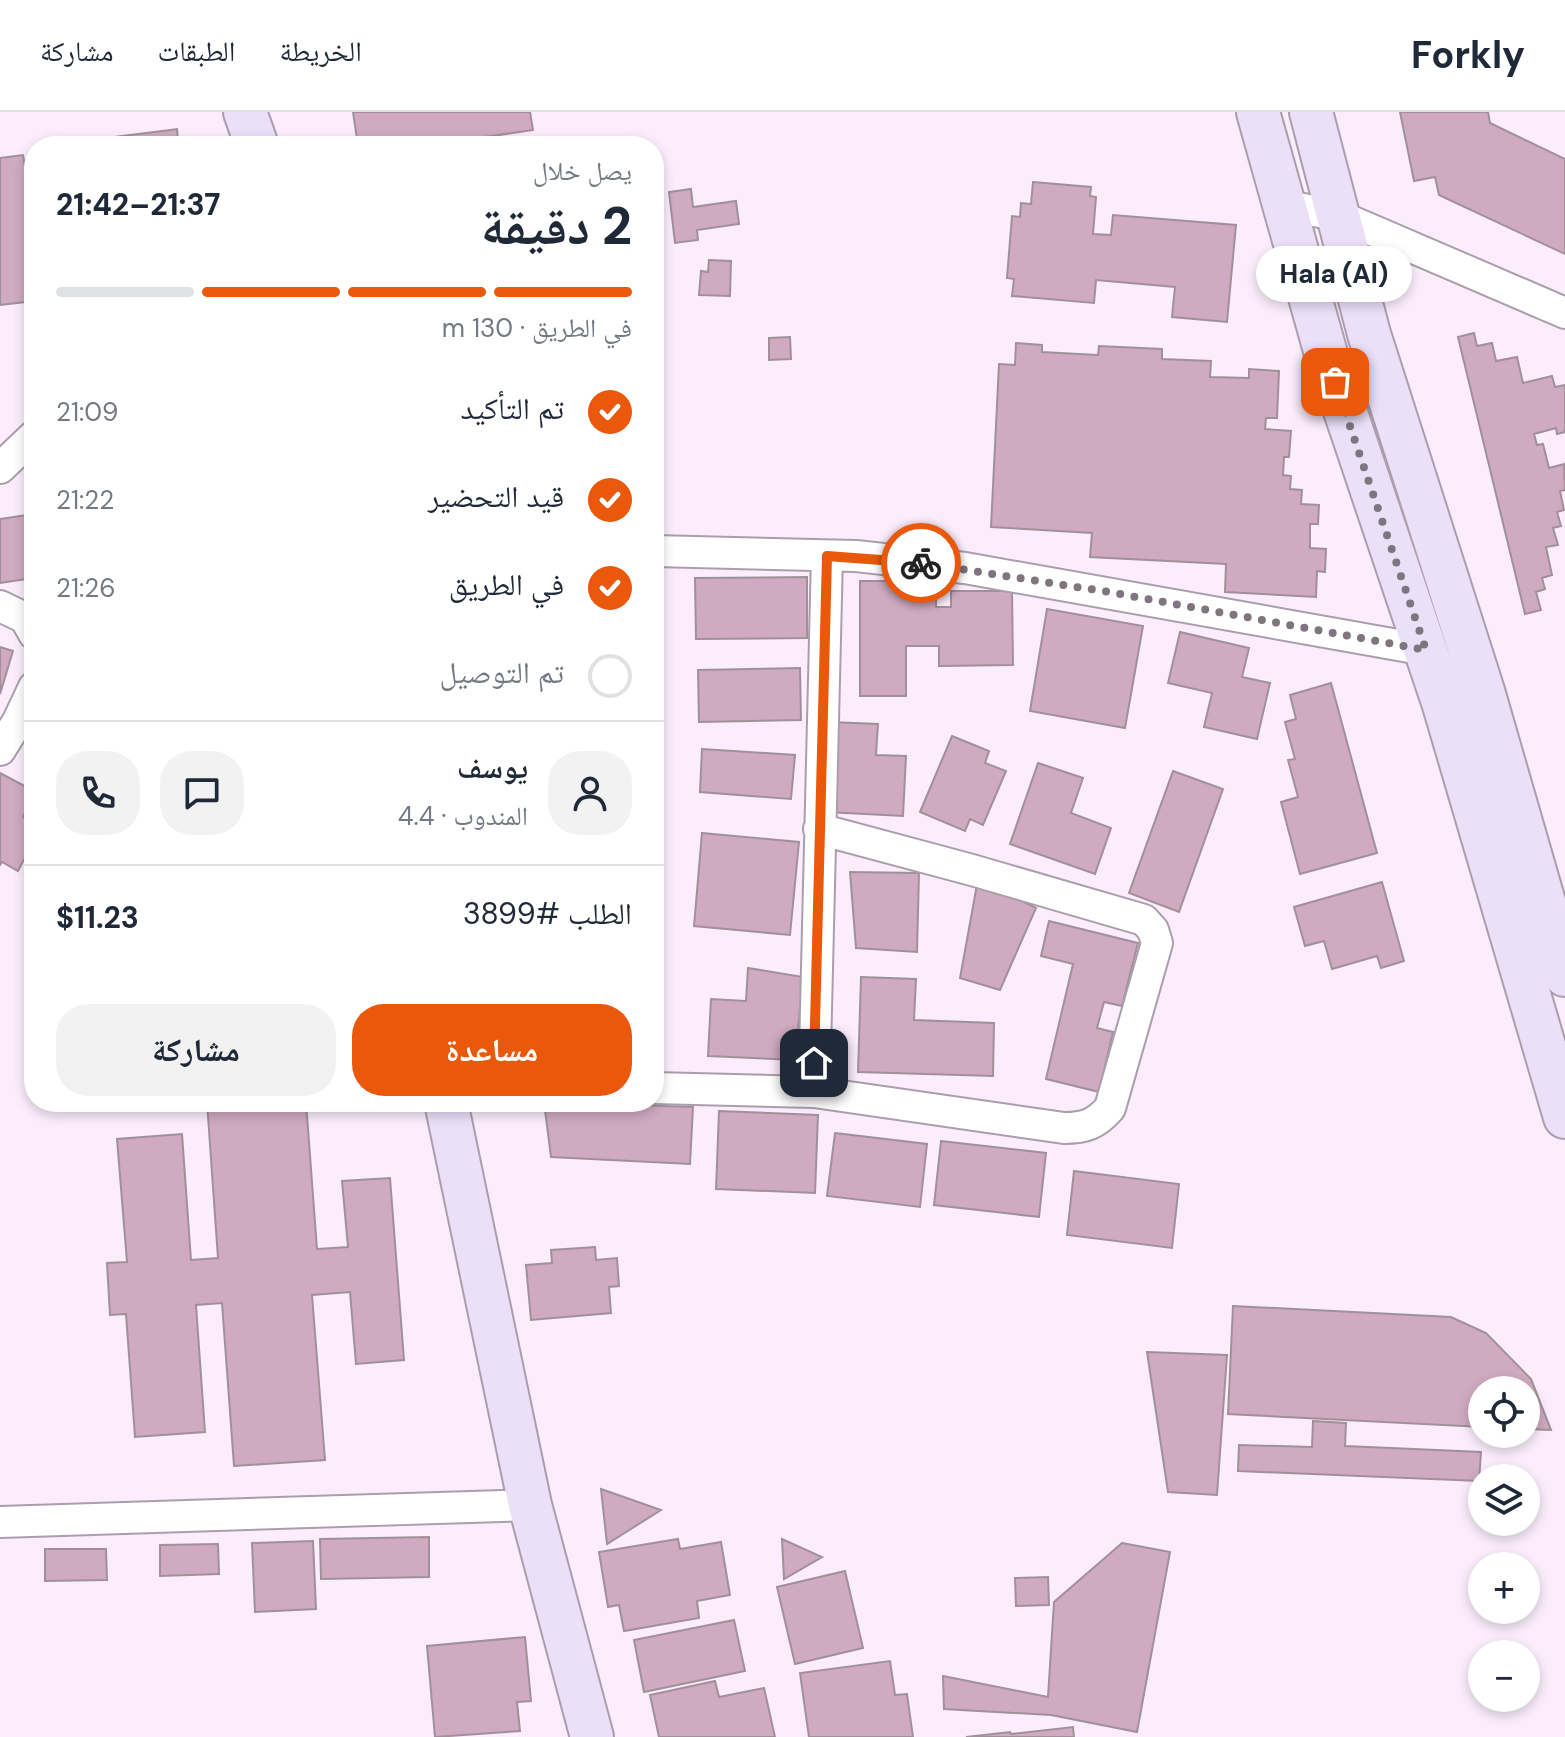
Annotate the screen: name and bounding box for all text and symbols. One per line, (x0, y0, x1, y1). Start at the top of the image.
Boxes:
text: Forkly (1411, 30, 1525, 80)
text: مشاركة (40, 33, 114, 70)
text: الطبقات (158, 33, 235, 70)
text: الخريطة (279, 33, 362, 70)
text: يصل خلال (533, 154, 632, 188)
text: 21:37–21:42 (56, 185, 220, 224)
text: 2 دقيقة (481, 192, 632, 260)
callout: Hala (Al) (1257, 246, 1413, 302)
text: Hala (Al) (1280, 257, 1388, 291)
text: في الطريق · 130 m (442, 311, 632, 345)
pin (1301, 348, 1369, 416)
icon: bag (1313, 360, 1357, 404)
text: تم التأكيد (461, 389, 564, 428)
icon: check (588, 390, 632, 434)
text: 21:09 (56, 395, 118, 429)
text: قيد التحضير (428, 477, 564, 516)
icon: check (588, 478, 632, 522)
text: 21:22 (56, 483, 114, 517)
courier (881, 523, 961, 603)
icon: bike (899, 541, 943, 585)
text: في الطريق (449, 565, 564, 604)
icon: check (588, 566, 632, 610)
text: 21:26 (56, 571, 116, 605)
text: تم التوصيل (439, 653, 564, 692)
text: يوسف (457, 748, 528, 787)
button: phone (56, 751, 140, 835)
button: chat (160, 751, 244, 835)
button: person (548, 751, 632, 835)
text: المندوب · 4.4 (398, 799, 528, 833)
text: الطلب #3899 (463, 894, 632, 933)
text: $11.23 (56, 898, 139, 937)
button: مشاركة (56, 1004, 336, 1096)
button: مساعدة (352, 1004, 632, 1096)
pin (780, 1029, 848, 1097)
icon: home (792, 1041, 836, 1085)
map controls (1468, 1376, 1540, 1712)
button: locate (1468, 1376, 1540, 1448)
button: layers (1468, 1464, 1540, 1536)
button: + (1468, 1552, 1540, 1624)
button: − (1468, 1640, 1540, 1712)

